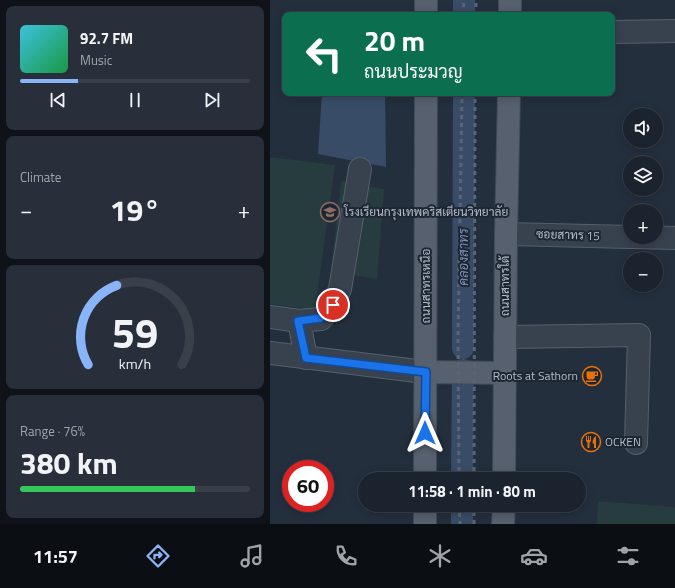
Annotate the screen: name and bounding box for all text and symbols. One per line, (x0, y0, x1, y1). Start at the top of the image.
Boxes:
text: 20 m (364, 19, 425, 62)
text: 92.7 FM (80, 27, 133, 50)
icon: left (298, 28, 350, 80)
text: Music (80, 50, 112, 70)
text: ถนนประมวญ (364, 58, 463, 85)
icon: previous (47, 89, 69, 111)
icon: pause (124, 89, 146, 111)
icon: next (201, 89, 223, 111)
map controls (623, 108, 663, 292)
button: sound (623, 108, 663, 148)
button: layers (623, 156, 663, 196)
text: Climate (20, 167, 61, 187)
text: 19° (110, 187, 160, 233)
text: − (20, 193, 32, 227)
text: + (238, 193, 250, 227)
school or university icon: โรงเรียนกรุงเทพคริสเตียนวิทยาลัย (319, 201, 341, 223)
place label: โรงเรียนกรุงเทพคริสเตียนวิทยาลัย (343, 202, 508, 221)
button: + (623, 204, 663, 244)
street label: ซอยสาทร 15 (536, 224, 601, 245)
water label: คลองสาทร (453, 227, 473, 286)
street label: ถนนสาทรเหนือ (416, 249, 435, 323)
button: − (623, 252, 663, 292)
street label: ถนนสาทรใต้ (495, 255, 514, 316)
pin (316, 288, 350, 322)
icon: arrive (322, 294, 344, 316)
text: 59 (112, 301, 158, 364)
text: km/h (119, 352, 151, 374)
cafe icon: Roots at Sathorn (581, 365, 603, 387)
place label: Roots at Sathorn (493, 366, 578, 385)
position arrow (404, 412, 446, 454)
text: Range · 76% (20, 421, 85, 441)
restaurant icon: OCKEN (580, 431, 602, 453)
place label: OCKEN (605, 432, 641, 451)
text: 380 km (20, 440, 118, 486)
speed limit sign: 60 (282, 460, 334, 512)
text: 11:58 · 1 min · 80 m (408, 480, 536, 503)
icon: directions (144, 542, 172, 570)
icon: music (238, 542, 266, 570)
icon: phone (332, 542, 360, 570)
icon: climate (426, 542, 454, 570)
icon: car (520, 542, 548, 570)
icon: filters (614, 542, 642, 570)
text: 11:57 (33, 543, 78, 570)

